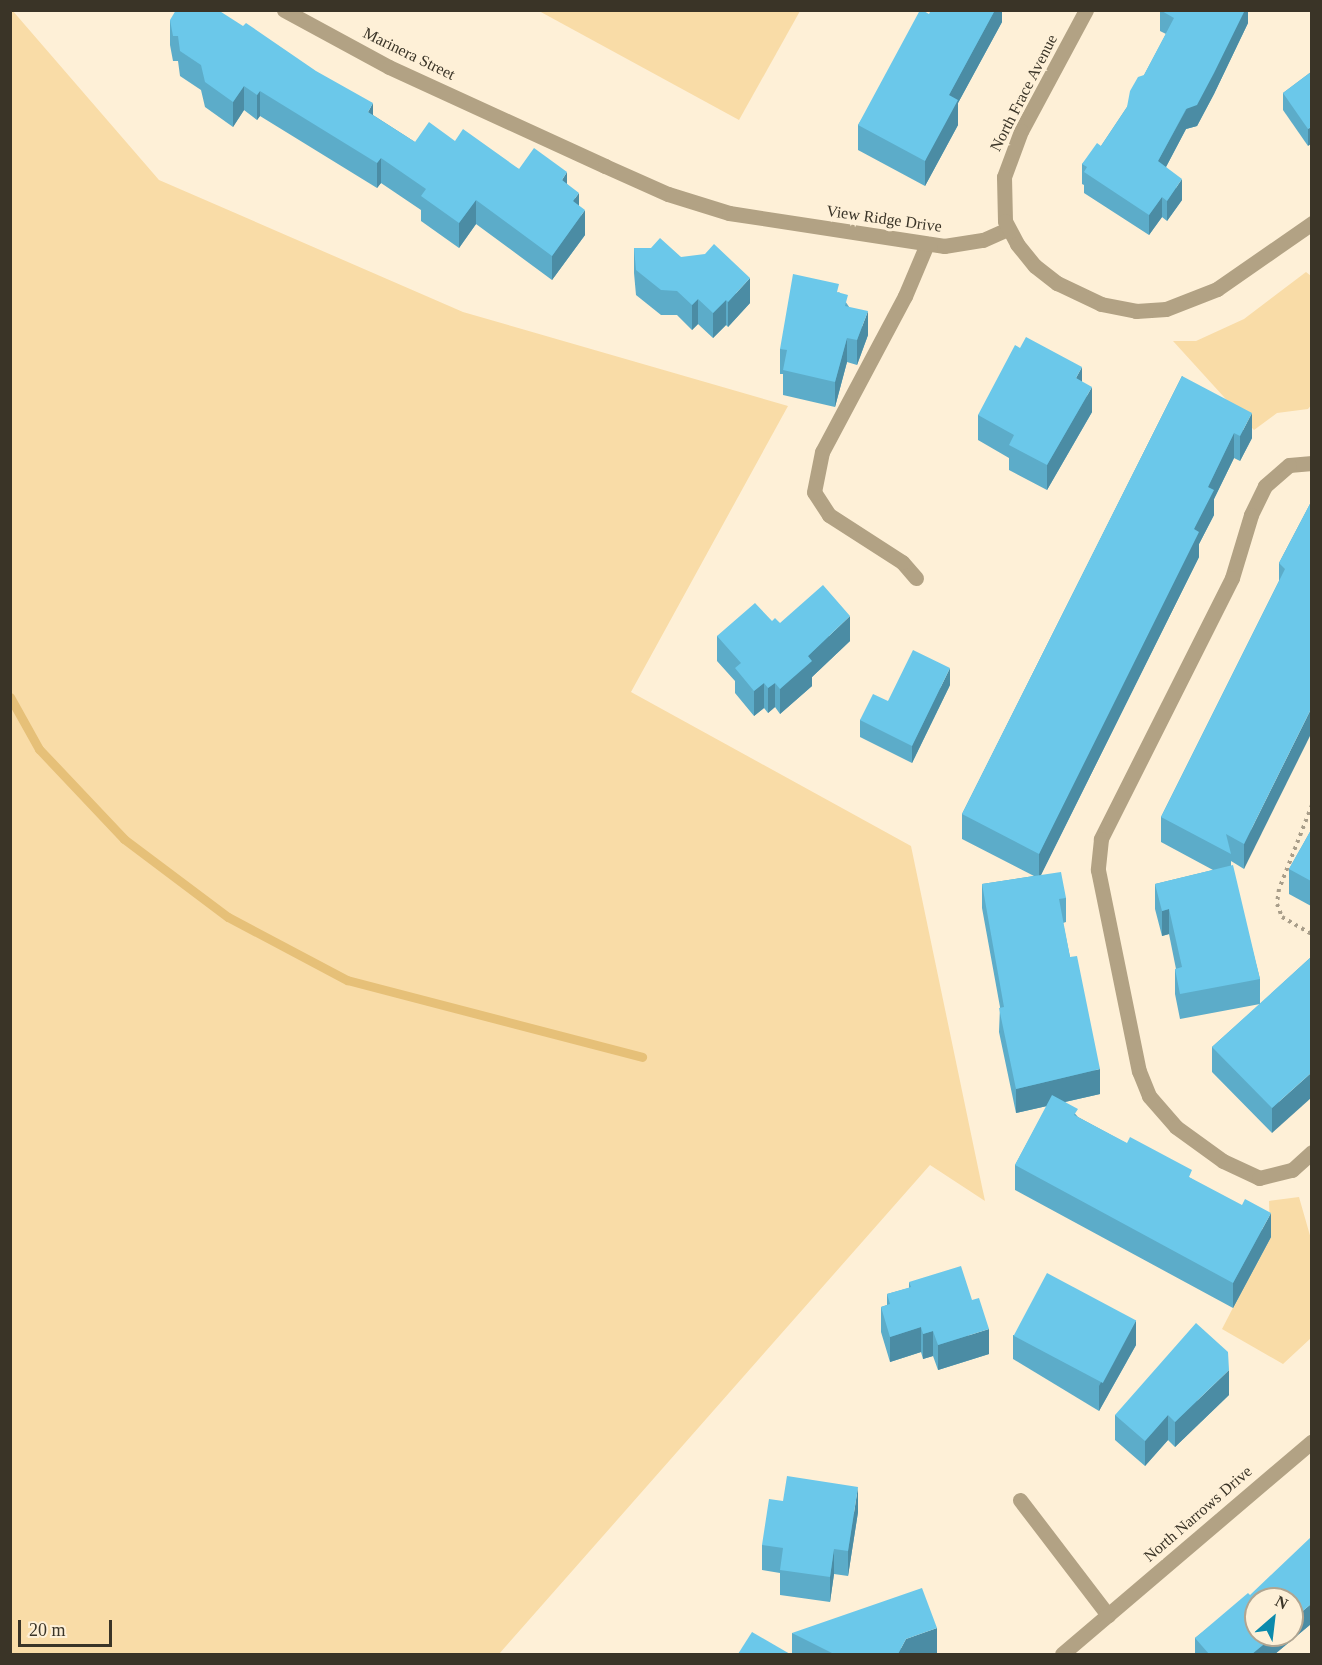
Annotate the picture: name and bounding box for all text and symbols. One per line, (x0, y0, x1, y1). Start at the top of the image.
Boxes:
street label: Marinera Street (360, 23, 458, 85)
street label: North Frace Avenue (986, 31, 1062, 155)
street label: View Ridge Drive (825, 201, 943, 237)
street label: North Narrows Drive (1140, 1462, 1256, 1566)
north arrow (1244, 1587, 1304, 1647)
text: N (1273, 1592, 1291, 1613)
scale bar (21, 1608, 116, 1646)
text: 20 m (29, 1620, 66, 1640)

